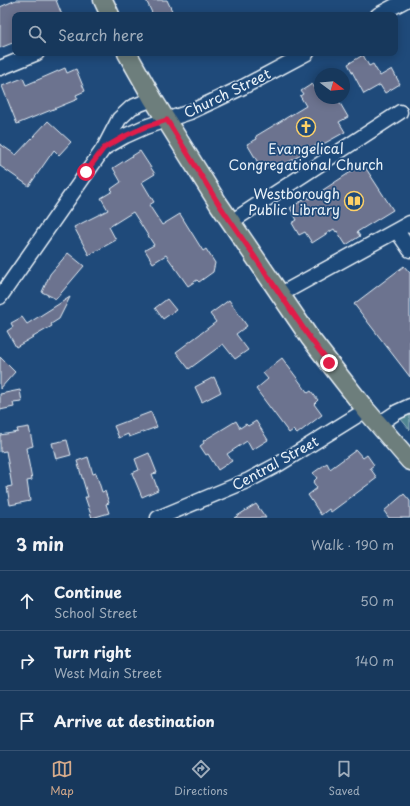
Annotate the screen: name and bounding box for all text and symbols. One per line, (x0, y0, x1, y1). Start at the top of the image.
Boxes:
search box (12, 12, 398, 56)
icon: search (26, 23, 48, 45)
text: Search here (58, 23, 144, 46)
street label: Church Street (180, 63, 274, 123)
north arrow (314, 68, 350, 104)
church icon: Evangelical Congregational Church (295, 116, 317, 138)
place label: Evangelical Congregational Church (229, 138, 383, 175)
route start (77, 163, 95, 181)
place label: Westborough Public Library (248, 183, 340, 220)
library icon: Westborough Public Library (343, 190, 365, 212)
route end (320, 354, 338, 372)
street label: Central Street (228, 430, 322, 495)
text: 3 min (16, 531, 64, 557)
text: Walk · 190 m (311, 535, 394, 554)
text: Continue (54, 580, 122, 603)
icon: ahead (16, 590, 38, 612)
text: 50 m (360, 591, 394, 610)
text: School Street (54, 603, 137, 622)
text: Turn right (54, 640, 131, 663)
icon: right (16, 650, 38, 672)
text: 140 m (355, 651, 394, 670)
text: West Main Street (54, 663, 162, 682)
text: Arrive at destination (54, 709, 215, 732)
icon: arrive (16, 710, 38, 732)
tab: Map (50, 758, 74, 799)
tab: Directions (174, 758, 228, 799)
tab: Saved (328, 758, 360, 799)

